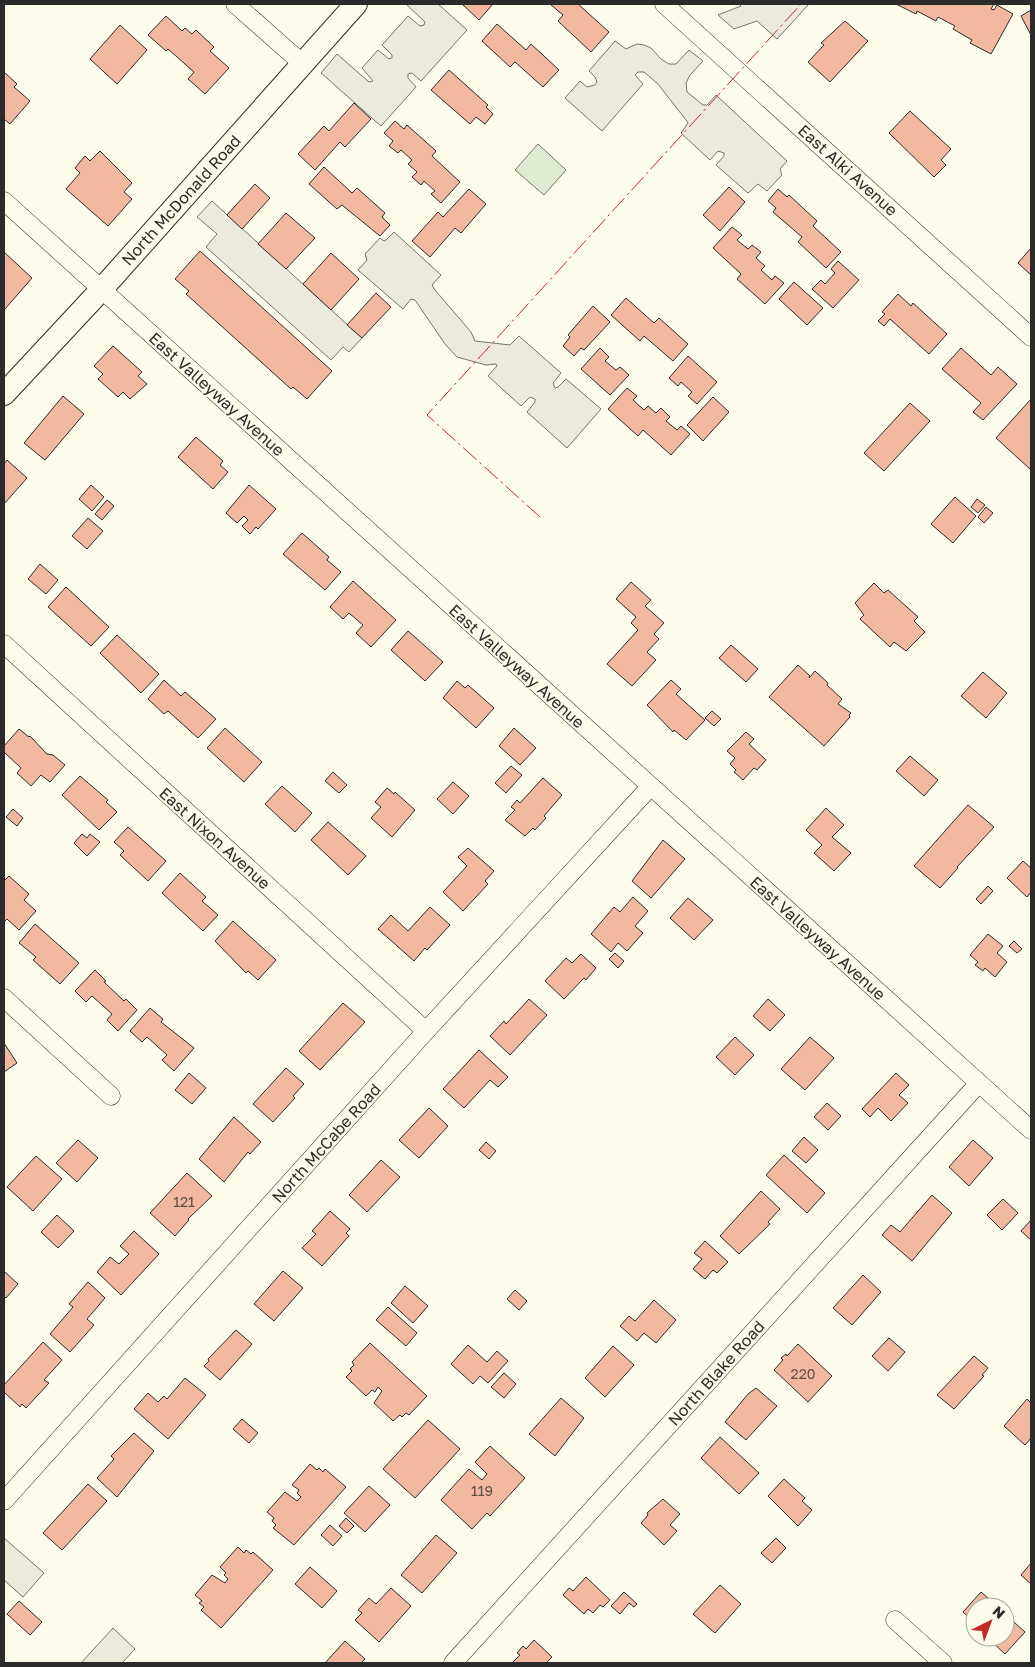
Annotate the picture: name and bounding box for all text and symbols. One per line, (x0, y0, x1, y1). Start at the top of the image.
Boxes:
street label: East Alki Avenue (794, 120, 902, 220)
street label: North McDonald Road (117, 131, 245, 269)
street label: East Valleyway Avenue (145, 328, 289, 460)
street label: East Valleyway Avenue (445, 600, 589, 732)
street label: East Nixon Avenue (155, 783, 275, 893)
street label: East Valleyway Avenue (746, 872, 890, 1004)
street label: North McCabe Road (267, 1079, 385, 1207)
house number: 121 (173, 1193, 195, 1210)
street label: North Blake Road (664, 1316, 768, 1430)
house number: 220 (791, 1365, 815, 1382)
house number: 119 (471, 1482, 493, 1499)
north arrow (965, 1597, 1015, 1647)
text: N (989, 1602, 1009, 1622)

